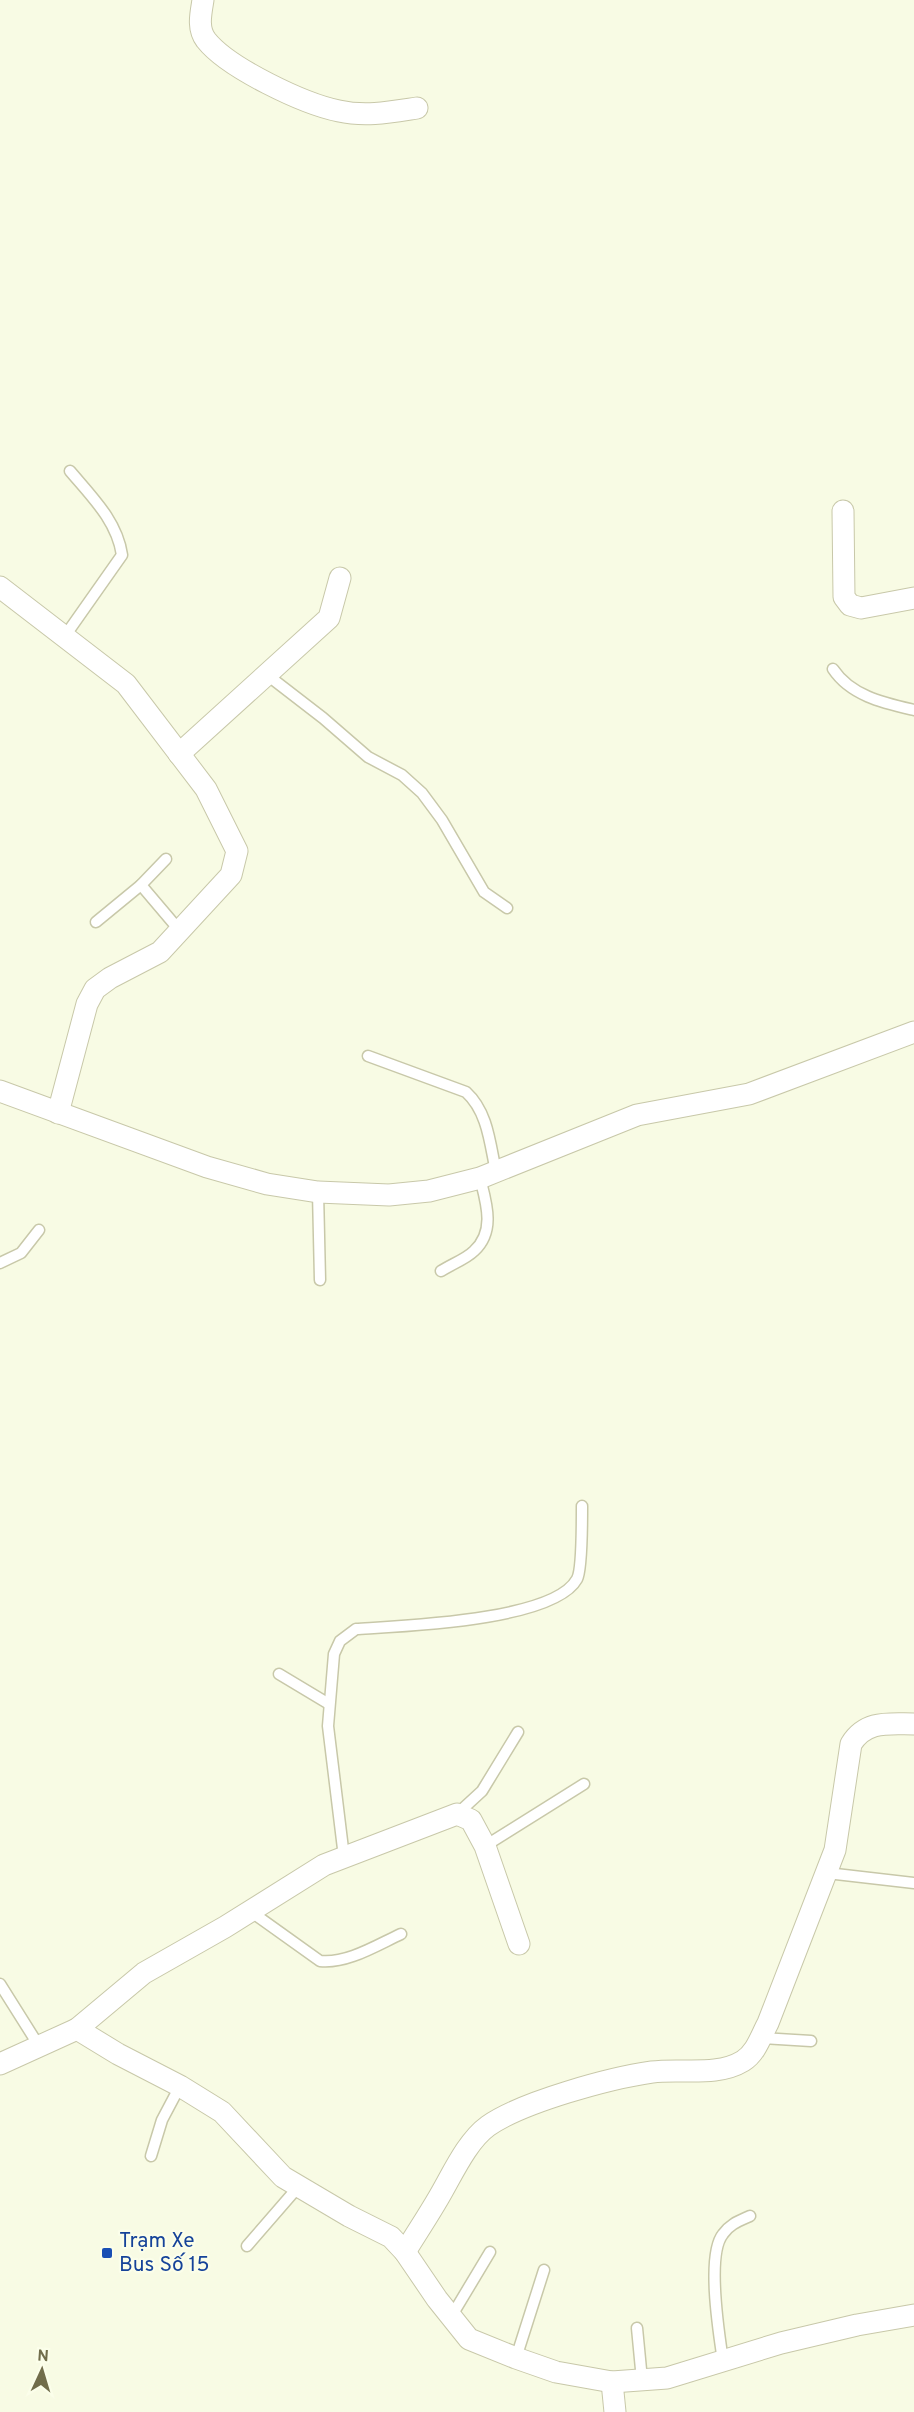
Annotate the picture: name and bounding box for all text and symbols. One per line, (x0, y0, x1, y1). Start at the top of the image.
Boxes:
place label: Trạm Xe Bus Số 15 (119, 2228, 210, 2279)
marker: Trạm Xe Bus Số 15 (100, 2246, 114, 2260)
north arrow (12, 2340, 72, 2400)
text: N (36, 2347, 49, 2367)

